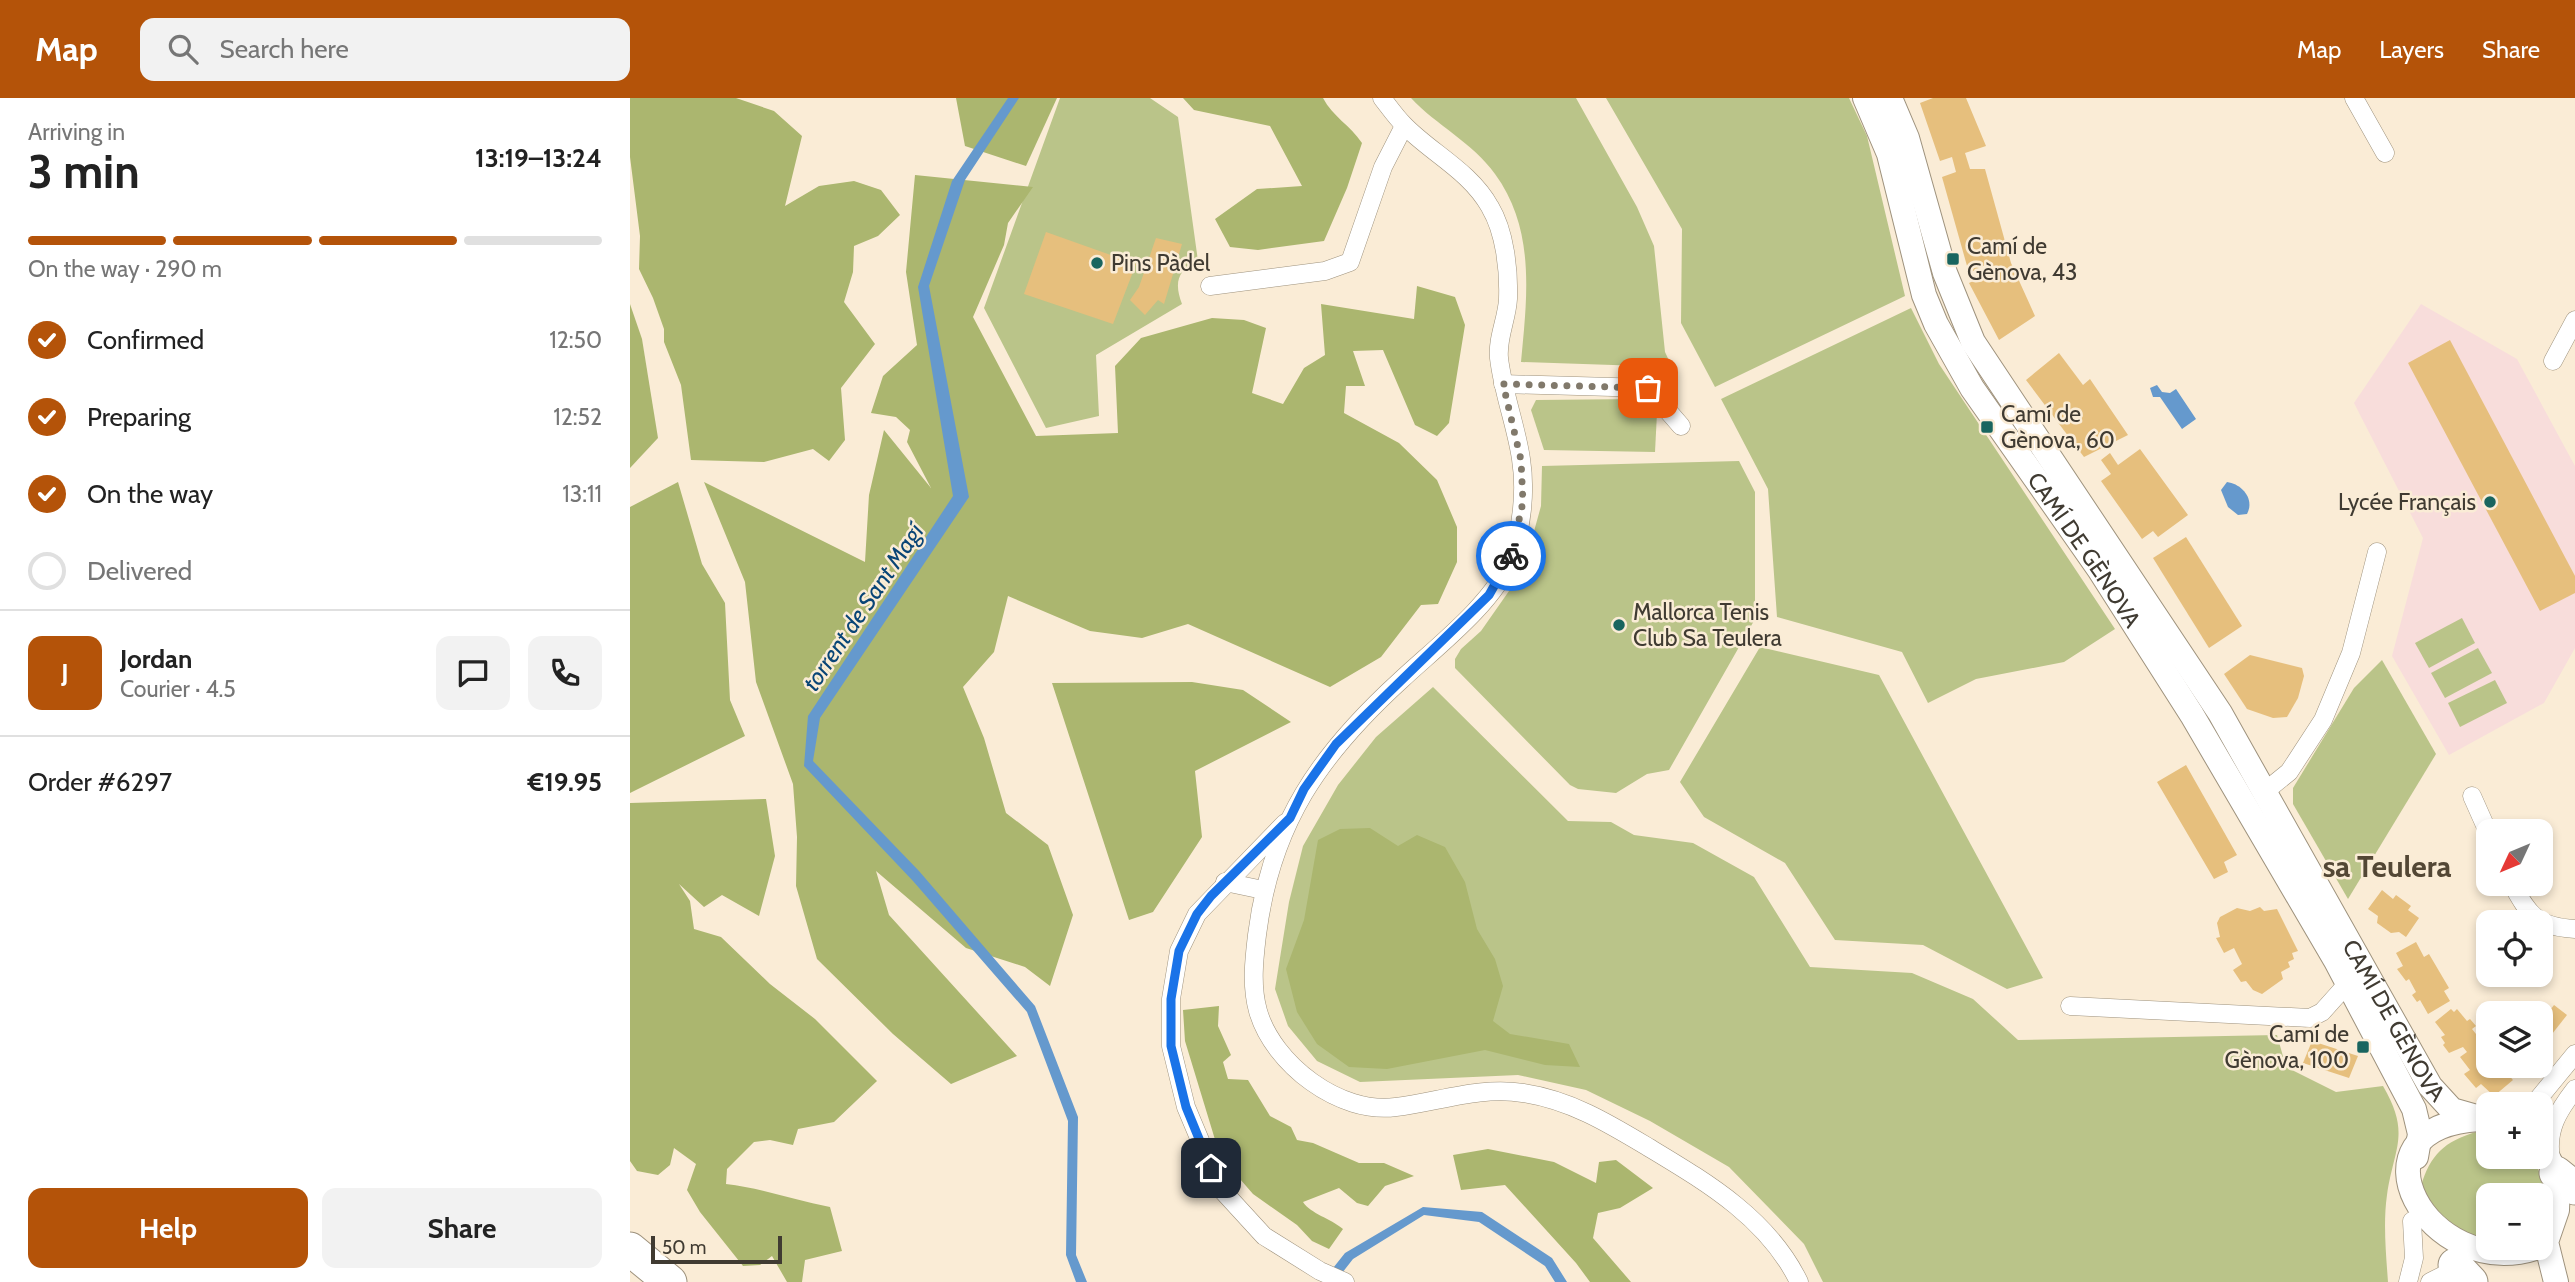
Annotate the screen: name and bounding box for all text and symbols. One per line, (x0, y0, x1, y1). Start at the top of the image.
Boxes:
search box (140, 18, 630, 81)
text: Map (35, 29, 98, 69)
icon: search (164, 30, 202, 68)
text: Search here (220, 33, 349, 65)
text: Map (2297, 35, 2341, 64)
text: Layers (2379, 35, 2444, 64)
text: Share (2482, 35, 2540, 64)
text: Arriving in (28, 118, 125, 146)
text: 13:19–13:24 (475, 142, 602, 174)
text: 3 min (28, 144, 140, 200)
place label: Camí de Gènova, 43 (1967, 232, 2078, 286)
place label: Pins Pàdel (1111, 249, 1211, 277)
marker: Camí de Gènova, 43 (1945, 251, 1961, 267)
text: On the way · 290 m (28, 255, 222, 283)
marker: Pins Pàdel (1089, 255, 1105, 271)
icon: check (28, 321, 66, 359)
text: Confirmed (87, 324, 204, 356)
text: 12:50 (549, 326, 602, 354)
pin (1618, 358, 1678, 418)
icon: bag (1629, 369, 1667, 407)
icon: check (28, 398, 66, 436)
place label: Camí de Gènova, 60 (2001, 400, 2115, 454)
text: Preparing (87, 401, 191, 433)
text: 12:52 (553, 403, 602, 431)
marker: Camí de Gènova, 60 (1979, 419, 1995, 435)
street label: CAMÍ DE GÈNOVA (2022, 467, 2147, 633)
icon: check (28, 475, 66, 513)
text: On the way (87, 478, 213, 510)
text: 13:11 (562, 480, 602, 508)
place label: Lycée Français (2338, 488, 2476, 516)
marker: Lycée Français (2482, 494, 2498, 510)
water label: torrent de Sant Magí (796, 516, 931, 696)
courier (1476, 521, 1546, 591)
icon: bike (1492, 537, 1530, 575)
text: Delivered (87, 555, 192, 587)
place label: Mallorca Tenis Club Sa Teulera (1633, 598, 1782, 652)
marker: Mallorca Tenis Club Sa Teulera (1611, 617, 1627, 633)
button: chat (436, 636, 510, 710)
button: phone (528, 636, 602, 710)
text: Jordan (120, 643, 192, 675)
text: J (61, 657, 69, 689)
text: Courier · 4.5 (120, 675, 236, 703)
text: Order #6297 (28, 766, 172, 798)
text: €19.95 (528, 766, 602, 798)
north arrow (2476, 819, 2553, 896)
map controls (2476, 819, 2553, 1260)
district label: sa Teulera (2323, 848, 2451, 885)
button: locate (2476, 910, 2553, 987)
street label: CAMÍ DE GÈNOVA (2337, 935, 2451, 1107)
button: layers (2476, 1001, 2553, 1078)
place label: Camí de Gènova, 100 (2225, 1020, 2349, 1074)
marker: Camí de Gènova, 100 (2355, 1039, 2371, 1055)
button: + (2476, 1092, 2553, 1169)
pin (1181, 1138, 1241, 1198)
icon: home (1192, 1149, 1230, 1187)
button: − (2476, 1183, 2553, 1260)
button: Help (28, 1188, 308, 1268)
button: Share (322, 1188, 602, 1268)
scale bar (651, 1233, 782, 1265)
text: 50 m (662, 1236, 706, 1259)

